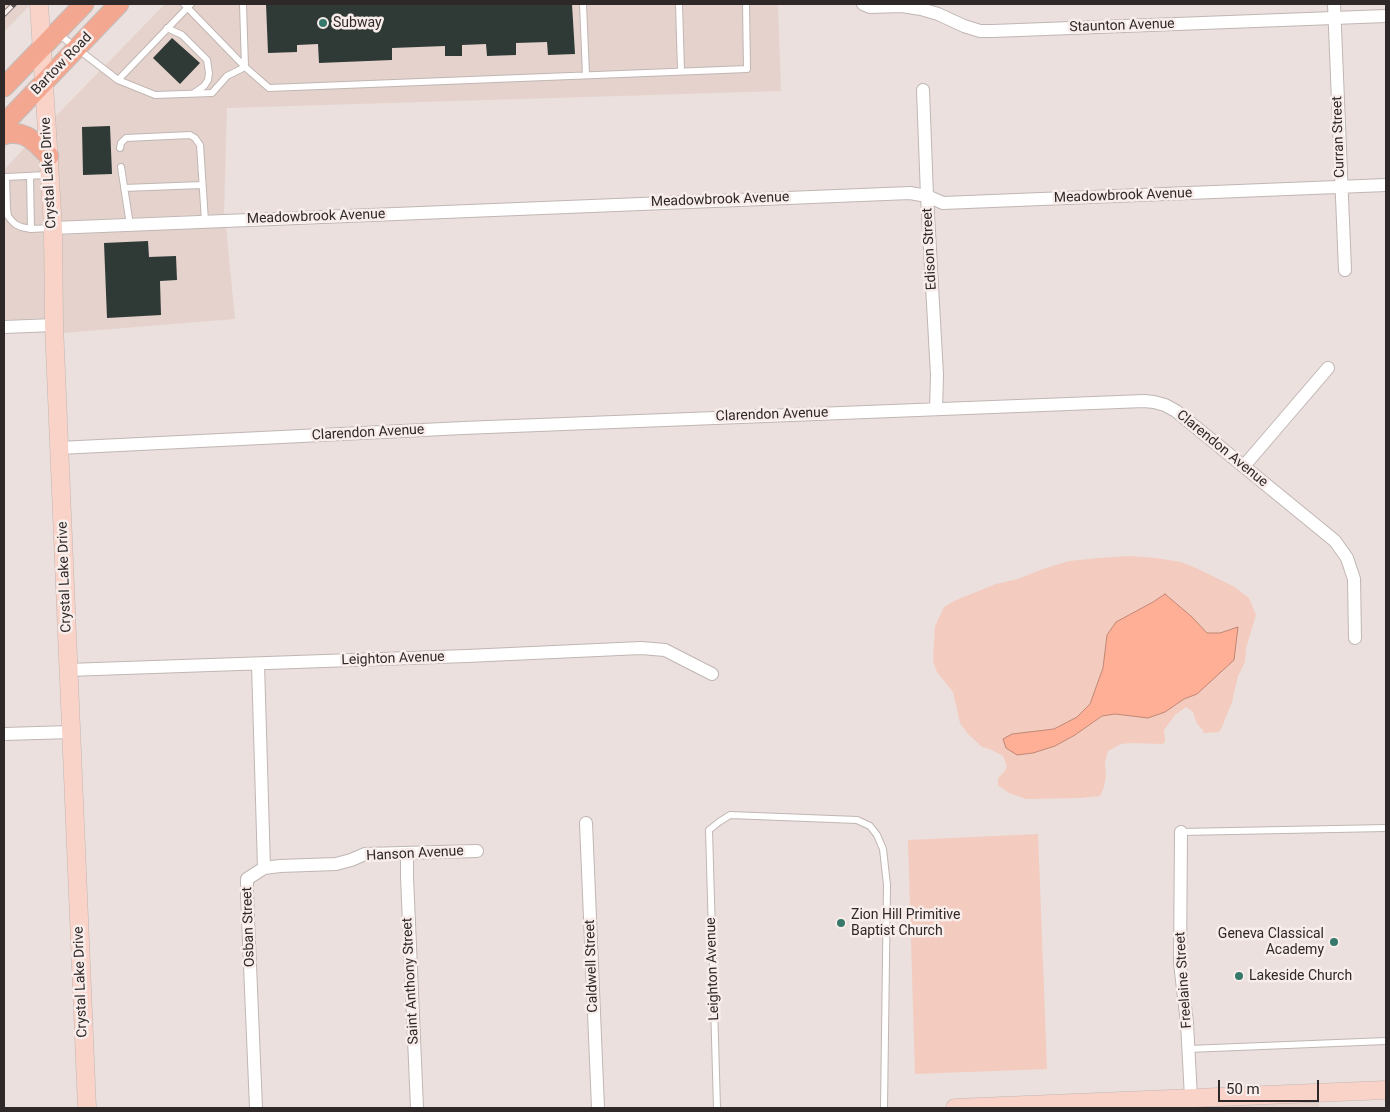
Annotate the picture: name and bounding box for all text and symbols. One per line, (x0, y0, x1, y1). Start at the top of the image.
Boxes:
place label: Subway (333, 15, 382, 31)
street label: Staunton Avenue (1069, 16, 1175, 36)
marker: Subway (317, 17, 329, 29)
street label: Bartow Road (28, 29, 96, 99)
street label: Curran Street (1329, 96, 1349, 178)
street label: Crystal Lake Drive (38, 117, 60, 229)
street label: Meadowbrook Avenue (1054, 185, 1192, 207)
street label: Meadowbrook Avenue (651, 189, 789, 211)
street label: Meadowbrook Avenue (247, 206, 385, 228)
street label: Edison Street (919, 207, 941, 291)
street label: Clarendon Avenue (715, 405, 829, 425)
street label: Clarendon Avenue (1173, 407, 1271, 491)
street label: Clarendon Avenue (311, 422, 425, 444)
street label: Crystal Lake Drive (55, 521, 75, 633)
street label: Leighton Avenue (341, 649, 445, 669)
street label: Hanson Avenue (366, 843, 464, 865)
street label: Osban Street (239, 886, 259, 968)
place label: Zion Hill Primitive Baptist Church (851, 907, 960, 940)
street label: Saint Anthony Street (399, 917, 423, 1045)
street label: Leighton Avenue (703, 917, 723, 1021)
marker: Zion Hill Primitive Baptist Church (835, 917, 847, 929)
street label: Caldwell Street (582, 919, 602, 1013)
street label: Crystal Lake Drive (71, 926, 91, 1038)
place label: Geneva Classical Academy (1218, 926, 1324, 959)
street label: Freelaine Street (1172, 931, 1196, 1029)
marker: Geneva Classical Academy (1328, 936, 1340, 948)
place label: Lakeside Church (1249, 968, 1352, 984)
marker: Lakeside Church (1233, 970, 1245, 982)
scale bar (1220, 1070, 1321, 1102)
text: 50 m (1226, 1080, 1260, 1098)

